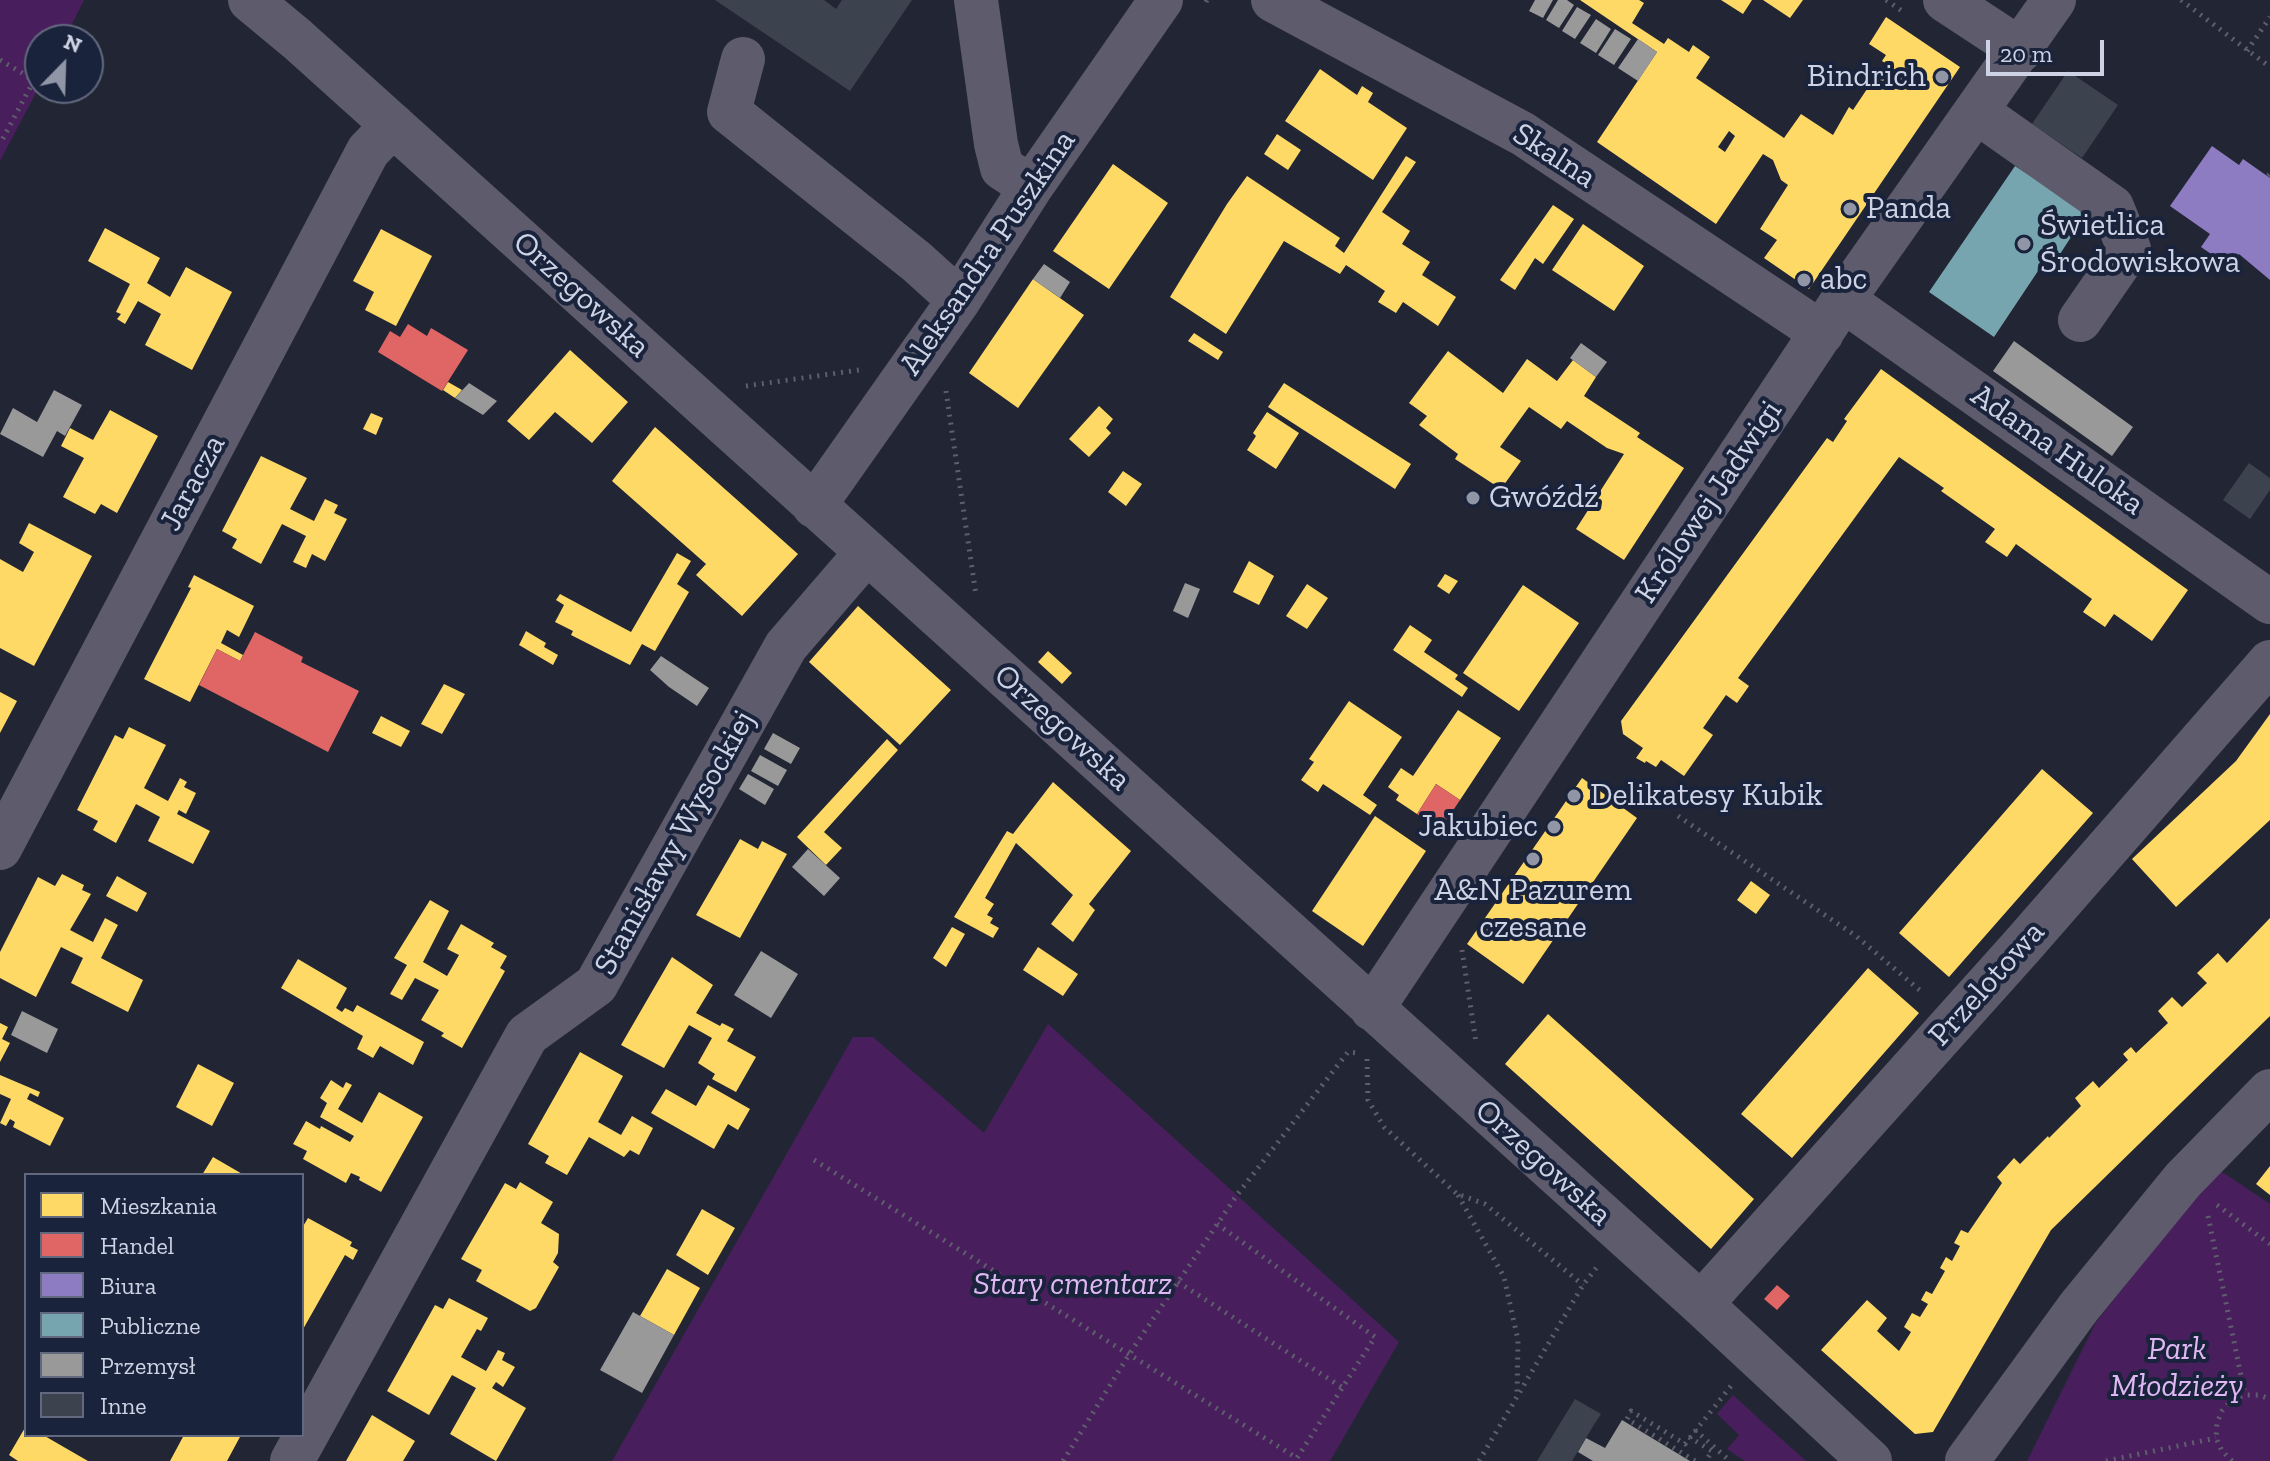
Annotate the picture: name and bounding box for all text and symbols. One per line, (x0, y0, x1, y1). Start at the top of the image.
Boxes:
north arrow (24, 24, 104, 104)
scale bar (1990, 24, 2108, 74)
text: N (60, 28, 86, 59)
text: 20 m (2000, 39, 2052, 68)
place label: Bindrich (1807, 58, 1926, 96)
marker: Bindrich (1933, 68, 1951, 86)
street label: Skalna (1505, 115, 1603, 197)
street label: Aleksandra Puszkina (892, 123, 1084, 383)
place label: Panda (1866, 190, 1951, 228)
marker: Panda (1841, 200, 1859, 218)
place label: Świetlica Środowiskowa (2040, 207, 2240, 282)
street label: Orzegowska (505, 224, 657, 366)
marker: Świetlica Środowiskowa (2015, 235, 2033, 253)
place label: abc (1820, 261, 1867, 299)
marker: abc (1795, 271, 1813, 289)
street label: Adama Huloka (1963, 376, 2151, 524)
street label: Królowej Jadwigi (1627, 393, 1791, 611)
street label: Jaracza (152, 428, 234, 538)
place label: Gwóźdź (1489, 479, 1599, 517)
marker: Gwóźdź (1464, 489, 1482, 507)
street label: Orzegowska (986, 657, 1138, 799)
street label: Stanisławy Wysockiej (586, 704, 764, 982)
place label: Delikatesy Kubik (1590, 777, 1823, 815)
marker: Delikatesy Kubik (1565, 787, 1583, 805)
place label: Jakubiec (1418, 808, 1538, 846)
marker: Jakubiec (1545, 818, 1563, 836)
marker: A&N Pazurem czesane (1524, 850, 1542, 868)
place label: A&N Pazurem czesane (1434, 872, 1632, 947)
street label: Przelotowa (1921, 914, 2053, 1054)
street label: Orzegowska (1467, 1092, 1619, 1234)
legend (24, 1173, 304, 1437)
text: Mieszkania (100, 1191, 217, 1220)
text: Handel (100, 1231, 174, 1260)
park label: Stary cmentarz (973, 1266, 1173, 1304)
text: Biura (100, 1271, 156, 1300)
text: Publiczne (100, 1311, 200, 1340)
park label: Park Młodzieży (2110, 1331, 2244, 1406)
text: Przemysł (100, 1351, 195, 1380)
text: Inne (100, 1391, 147, 1420)

